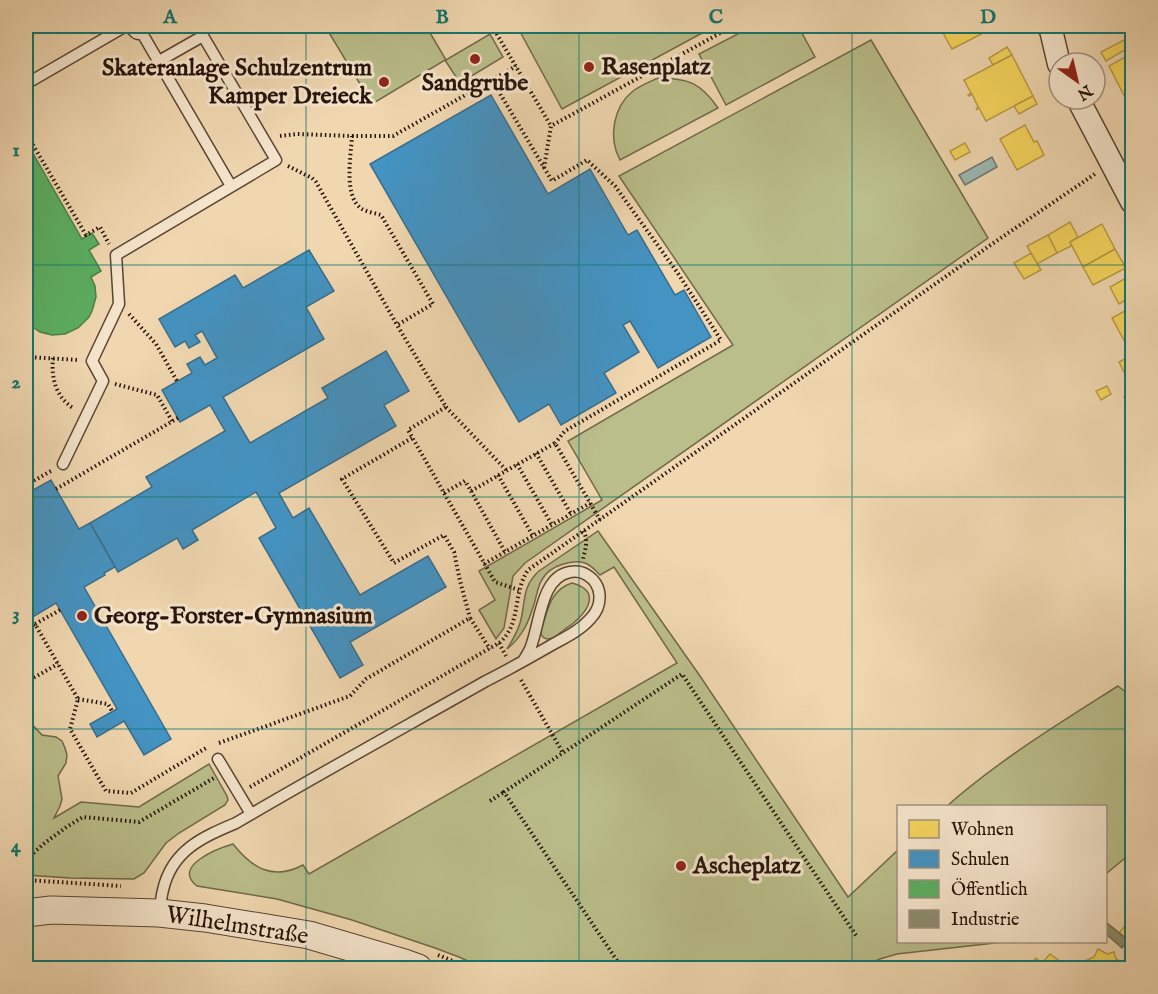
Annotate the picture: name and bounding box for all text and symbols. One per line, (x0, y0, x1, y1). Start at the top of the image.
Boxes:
text: A (162, 5, 178, 30)
text: B (435, 5, 449, 30)
text: C (709, 5, 723, 30)
text: D (980, 5, 996, 30)
north arrow (1047, 51, 1107, 111)
marker: Sandgrube (468, 52, 482, 66)
place label: Rasenplatz (601, 52, 711, 83)
place label: Skateranlage Schulzentrum Kamper Dreieck (102, 53, 373, 112)
marker: Rasenplatz (582, 60, 596, 74)
place label: Sandgrube (422, 68, 528, 99)
marker: Skateranlage Schulzentrum Kamper Dreieck (377, 75, 391, 89)
text: N (1073, 79, 1096, 104)
text: 1 (12, 138, 20, 163)
text: 2 (11, 370, 21, 395)
place label: Georg-Forster-Gymnasium (94, 601, 373, 632)
text: 3 (12, 602, 20, 627)
marker: Georg-Forster-Gymnasium (75, 609, 89, 623)
legend (897, 805, 1107, 943)
text: Wohnen (951, 819, 1014, 842)
text: 4 (11, 834, 22, 859)
text: Schulen (951, 849, 1010, 872)
place label: Ascheplatz (692, 851, 801, 882)
marker: Ascheplatz (674, 859, 688, 873)
text: Öffentlich (951, 878, 1028, 902)
street label: Wilhelmstraße (163, 899, 311, 953)
text: Industrie (951, 909, 1019, 932)

